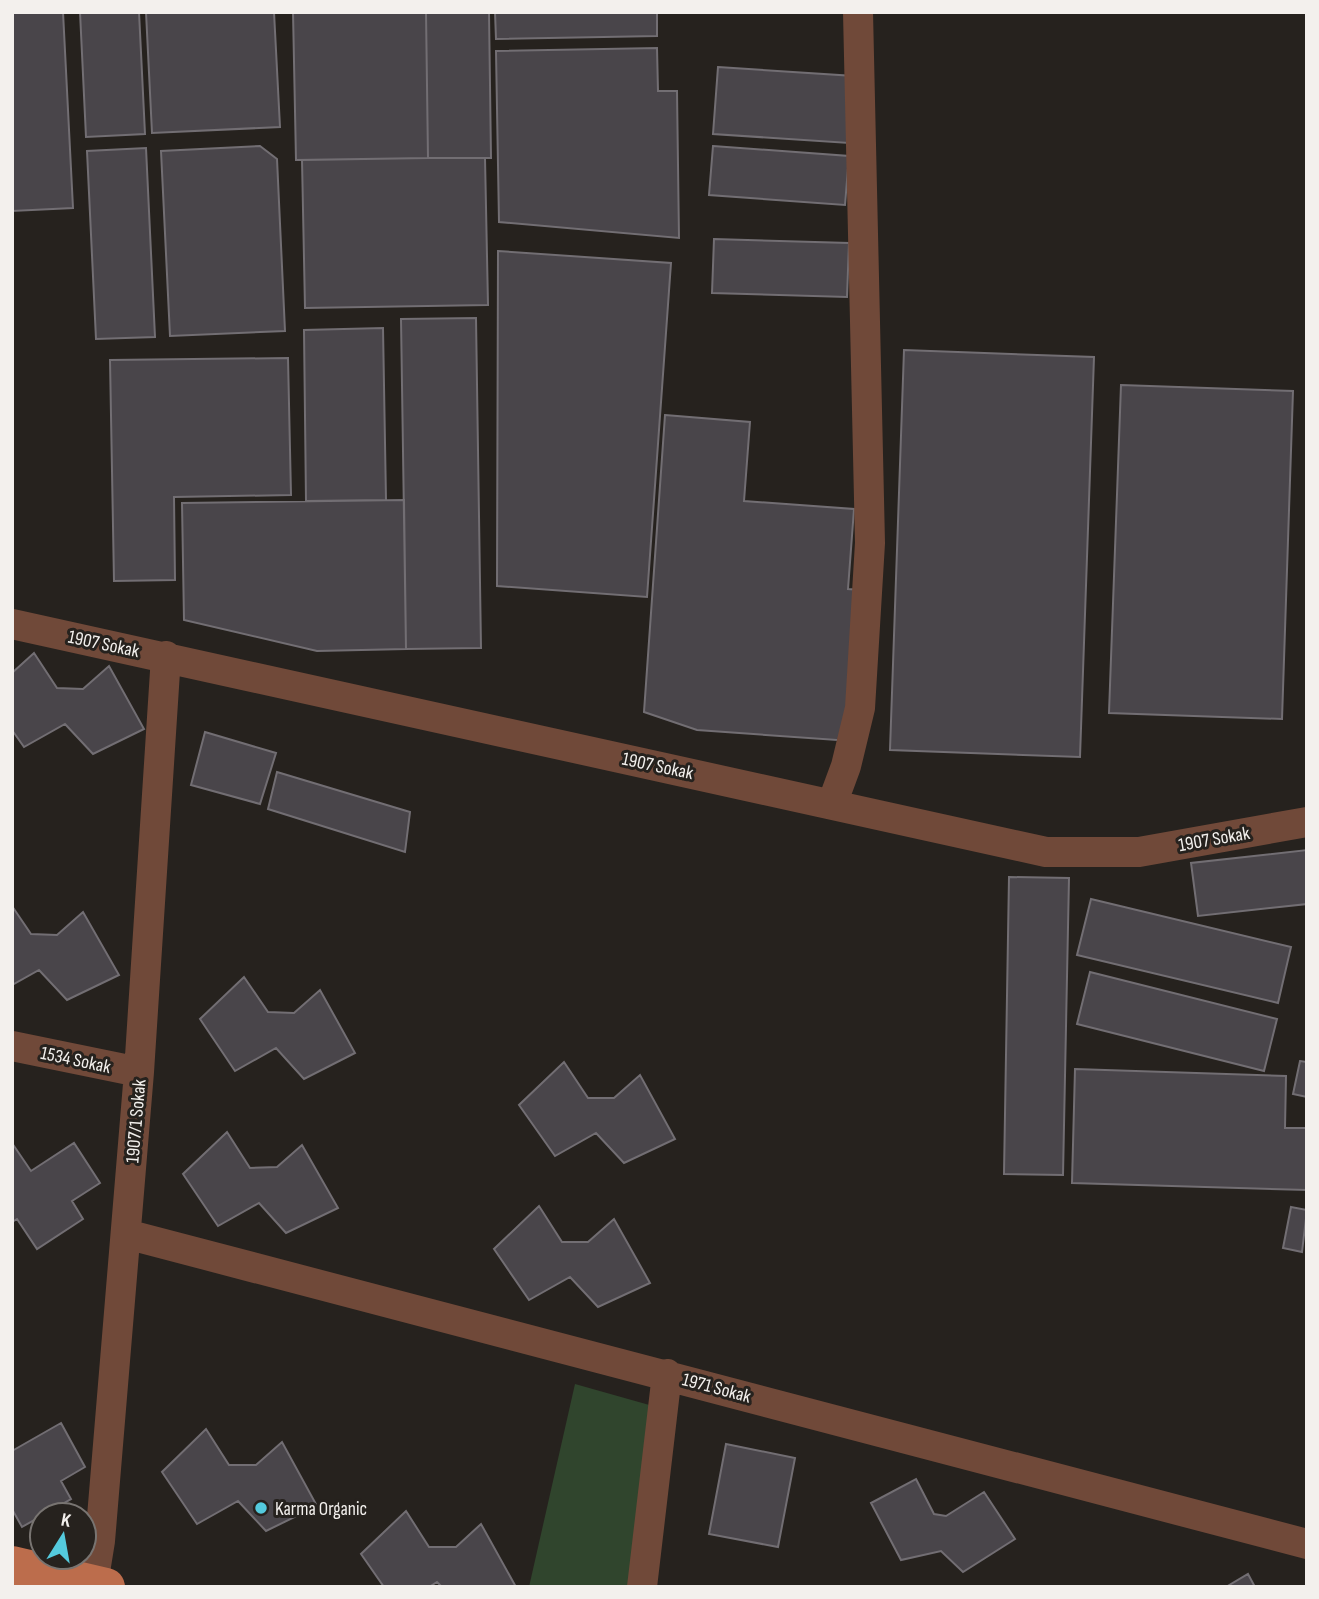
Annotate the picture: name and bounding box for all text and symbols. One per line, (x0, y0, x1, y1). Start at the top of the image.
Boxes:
street label: 1907 Sokak (66, 626, 142, 663)
street label: 1907 Sokak (620, 748, 696, 785)
street label: 1907 Sokak (1177, 822, 1252, 857)
street label: 1534 Sokak (39, 1042, 114, 1079)
street label: 1907/1 Sokak (121, 1078, 152, 1164)
street label: 1971 Sokak (680, 1368, 754, 1409)
place label: Karma Organic (275, 1498, 367, 1521)
marker: Karma Organic (253, 1500, 269, 1516)
north arrow (28, 1501, 98, 1571)
text: K (59, 1509, 73, 1533)

